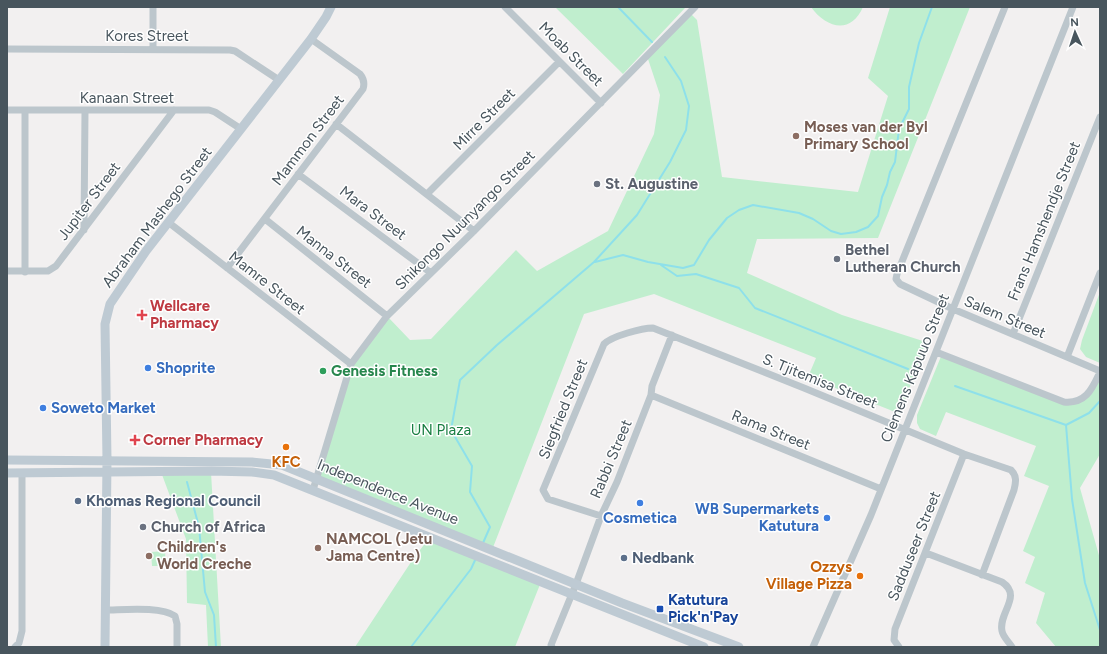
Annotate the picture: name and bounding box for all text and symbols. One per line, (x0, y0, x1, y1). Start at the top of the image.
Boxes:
north arrow (1055, 12, 1095, 52)
text: N (1070, 16, 1079, 29)
street label: Moab Street (535, 18, 607, 90)
street label: Kores Street (105, 27, 189, 45)
street label: Mirre Street (449, 84, 519, 154)
street label: Kanaan Street (80, 89, 175, 107)
street label: Mammon Street (268, 91, 348, 189)
place label: Moses van der Byl Primary School (804, 118, 928, 153)
marker: Moses van der Byl Primary School (791, 131, 801, 141)
street label: Frans Hamshendje Street (1004, 138, 1084, 303)
street label: Abraham Mashego Street (98, 143, 216, 291)
street label: Shikongo Nuunyango Street (391, 146, 539, 294)
street label: Jupiter Street (54, 158, 124, 244)
place label: St. Augustine (605, 175, 699, 193)
marker: St. Augustine (592, 179, 602, 189)
street label: Mara Street (336, 182, 410, 244)
street label: Manna Street (293, 222, 375, 292)
place label: Bethel Lutheran Church (845, 241, 961, 276)
street label: Mamre Street (225, 248, 309, 319)
marker: Bethel Lutheran Church (832, 254, 842, 264)
street label: Clemens Kapuuo Street (877, 291, 953, 445)
street label: Salem Street (962, 292, 1049, 342)
place label: Wellcare Pharmacy (150, 297, 219, 332)
marker: Wellcare Pharmacy (137, 310, 147, 320)
street label: S. Tjitemisa Street (760, 350, 880, 412)
street label: Siegfried Street (535, 356, 591, 462)
place label: Shoprite (156, 359, 216, 377)
place label: Genesis Fitness (331, 362, 438, 380)
marker: Shoprite (143, 363, 153, 373)
marker: Genesis Fitness (318, 366, 328, 376)
place label: Soweto Market (51, 399, 156, 417)
marker: Soweto Market (38, 403, 48, 413)
street label: Rama Street (729, 406, 813, 454)
street label: Rabbi Street (586, 417, 636, 501)
park label: UN Plaza (411, 421, 471, 439)
place label: Corner Pharmacy (143, 431, 264, 449)
marker: Corner Pharmacy (130, 435, 140, 445)
marker: KFC (281, 442, 291, 452)
place label: KFC (271, 453, 301, 471)
street label: Independence Avenue (315, 455, 461, 529)
street label: Sadduseer Street (884, 488, 944, 604)
place label: Khomas Regional Council (86, 492, 261, 510)
marker: Khomas Regional Council (73, 496, 83, 506)
marker: Cosmetica (635, 498, 645, 508)
place label: WB Supermarkets Katutura (695, 500, 819, 535)
place label: Cosmetica (603, 509, 677, 527)
marker: WB Supermarkets Katutura (822, 513, 832, 523)
place label: Church of Africa (151, 518, 266, 536)
marker: Church of Africa (138, 522, 148, 532)
place label: NAMCOL (Jetu Jama Centre) (326, 530, 432, 565)
place label: Children's World Creche (157, 538, 252, 573)
marker: NAMCOL (Jetu Jama Centre) (313, 543, 323, 553)
place label: Nedbank (632, 549, 694, 567)
marker: Children's World Creche (144, 551, 154, 561)
marker: Nedbank (619, 553, 629, 563)
place label: Ozzys Village Pizza (766, 558, 852, 593)
marker: Ozzys Village Pizza (855, 571, 865, 581)
place label: Katutura Pick'n'Pay (668, 591, 739, 626)
marker: Katutura Pick'n'Pay (655, 604, 665, 614)

